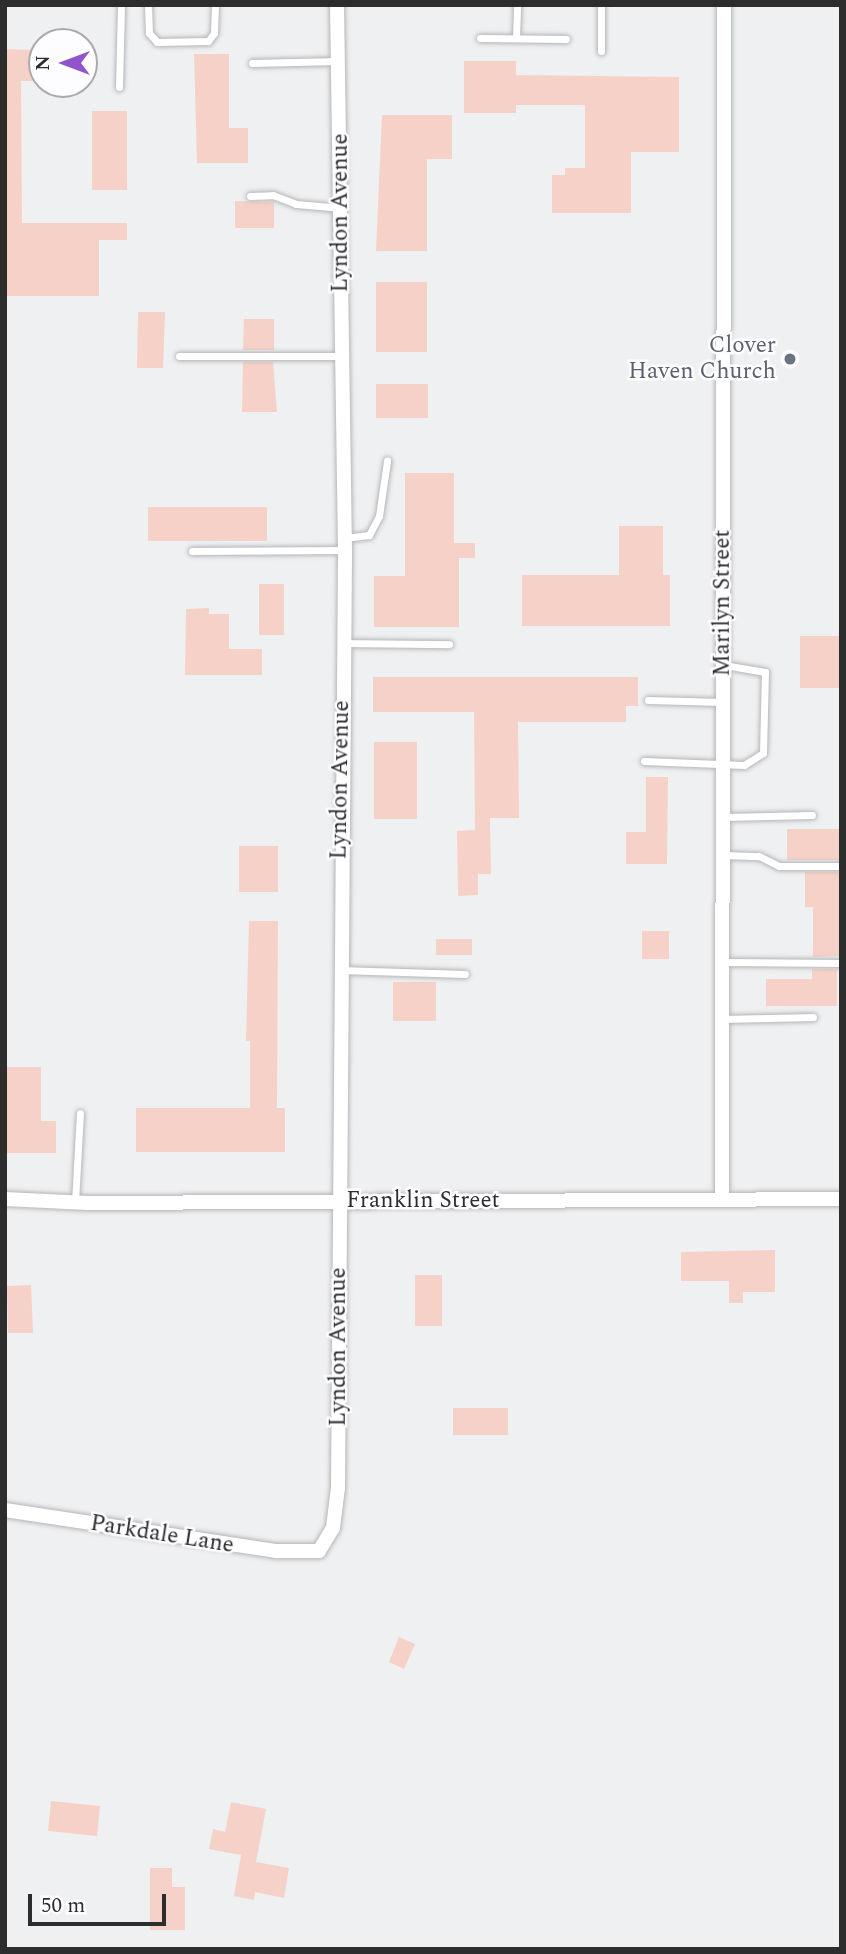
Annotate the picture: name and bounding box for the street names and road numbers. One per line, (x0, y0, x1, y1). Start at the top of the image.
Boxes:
street label: Lyndon Avenue (327, 133, 355, 293)
street label: Marilyn Street (709, 530, 737, 676)
street label: Lyndon Avenue (326, 700, 356, 860)
street label: Franklin Street (346, 1187, 500, 1215)
street label: Lyndon Avenue (325, 1267, 353, 1427)
street label: Parkdale Lane (88, 1510, 236, 1560)

